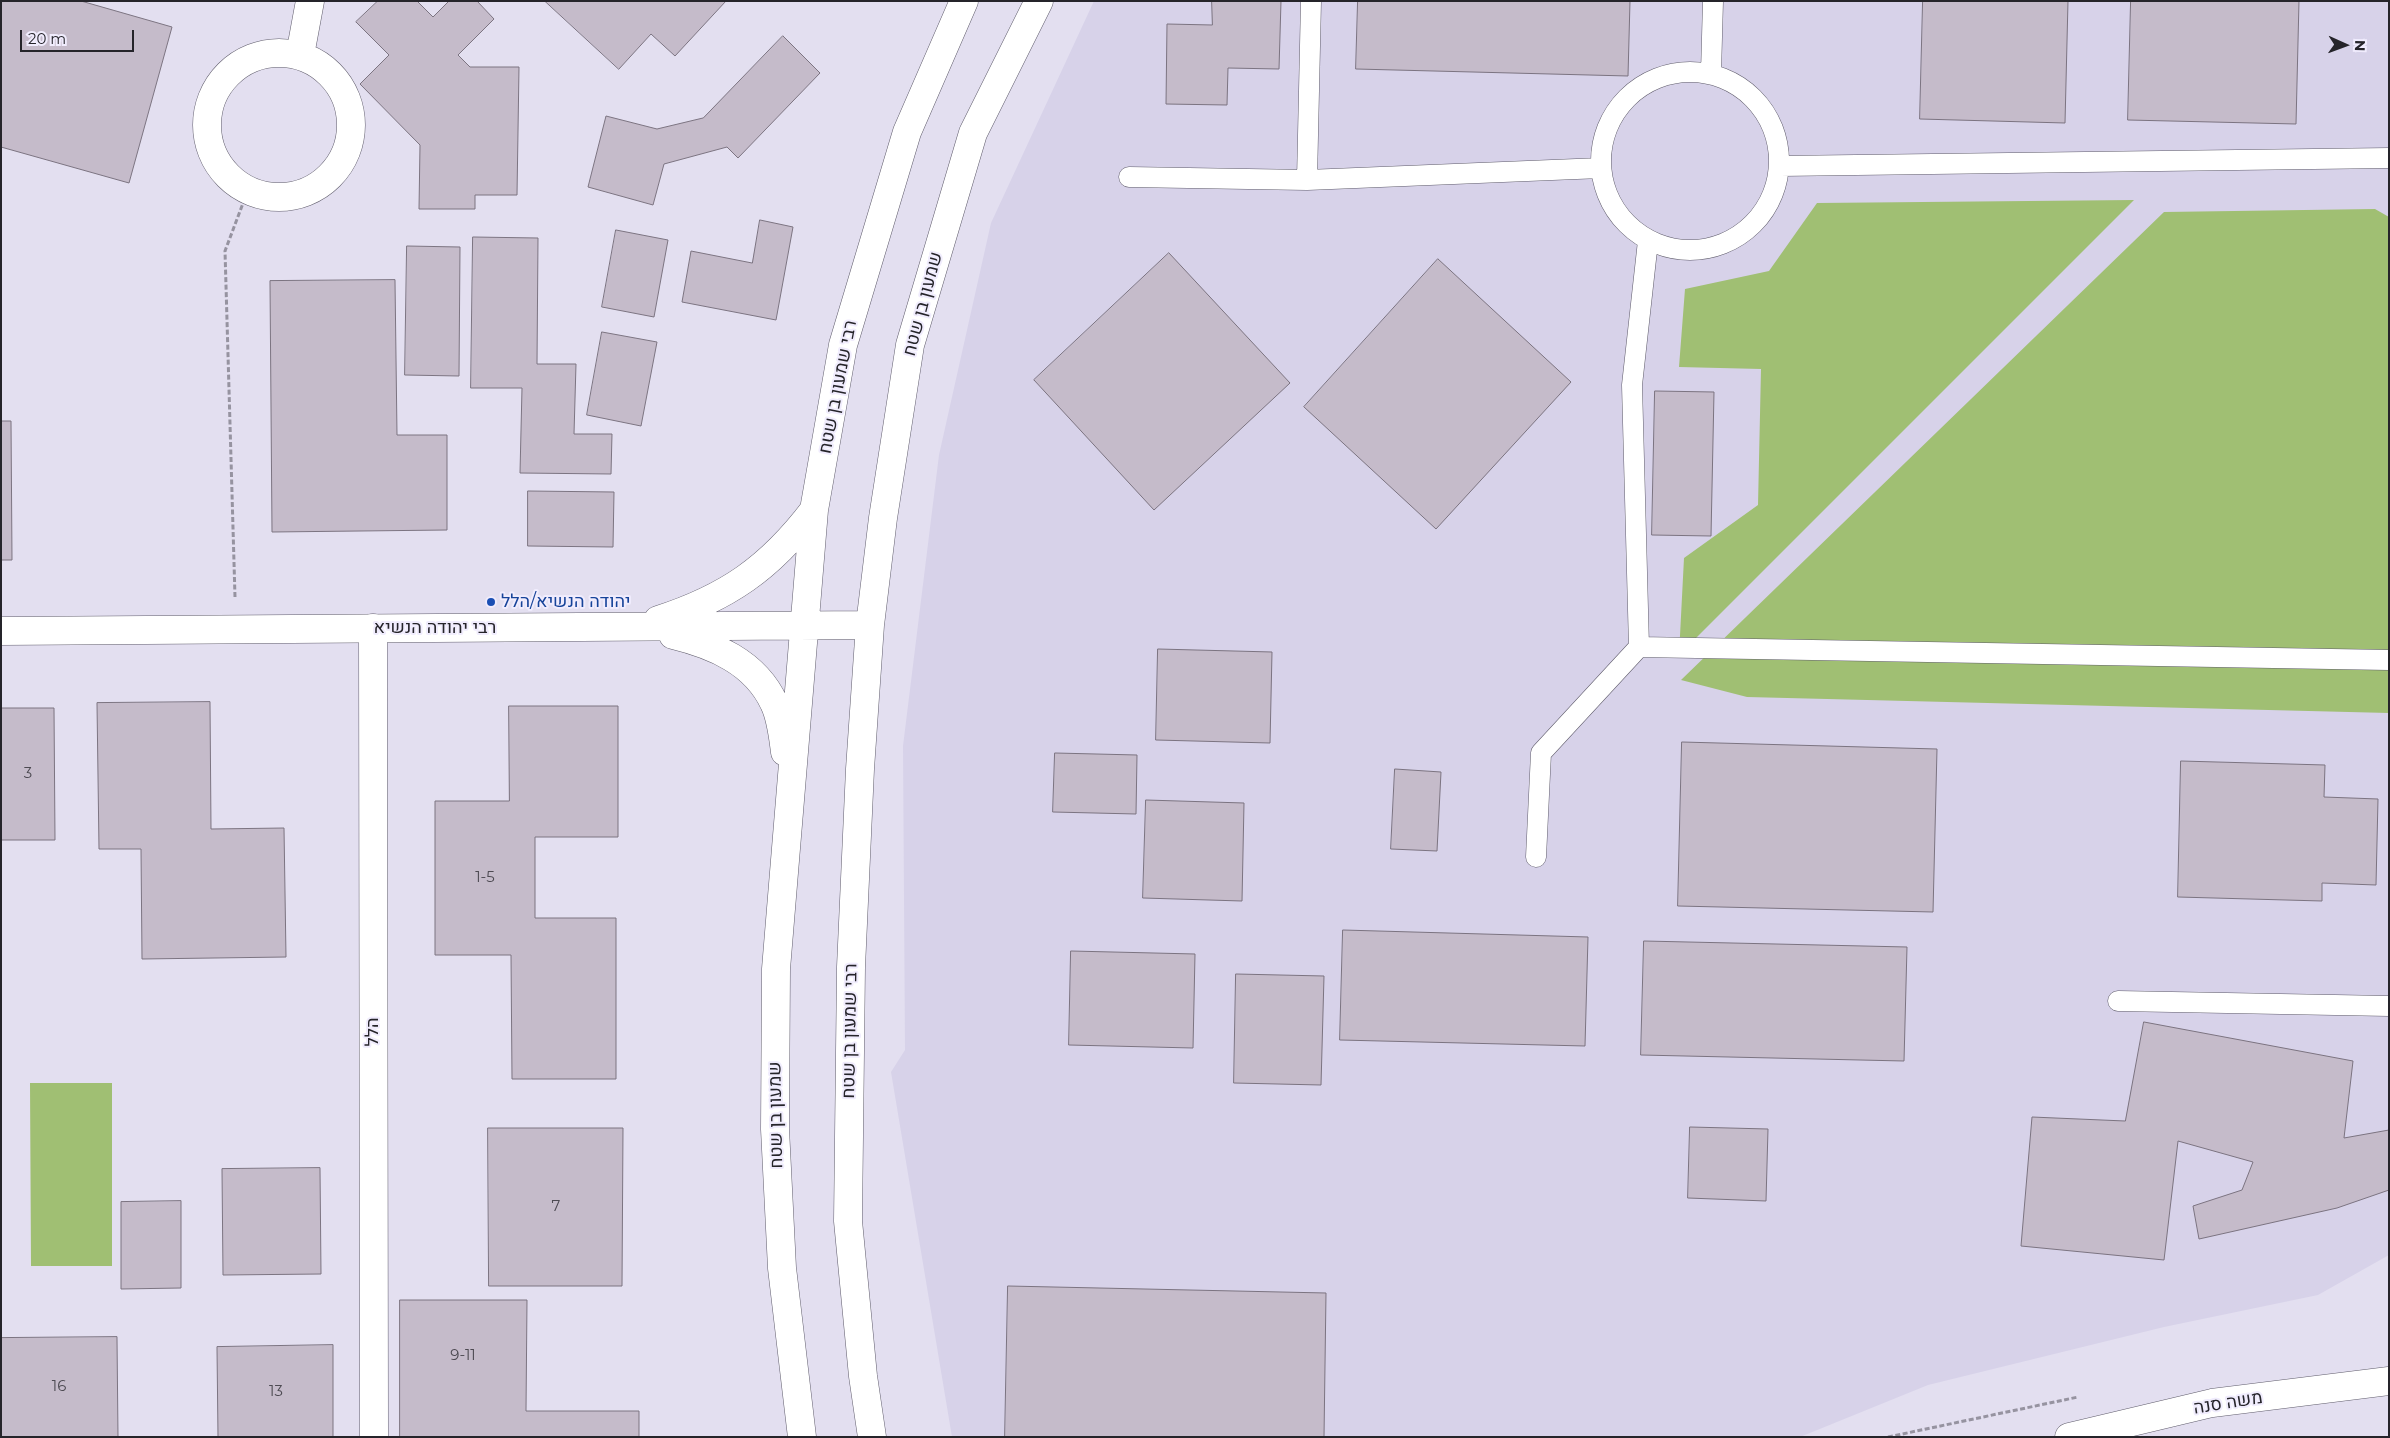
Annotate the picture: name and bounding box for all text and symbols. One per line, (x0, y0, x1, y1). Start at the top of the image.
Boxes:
scale bar (22, 20, 136, 52)
north arrow (2320, 20, 2370, 70)
text: 20 m (28, 29, 66, 48)
text: N (2351, 40, 2369, 51)
street label: שמעון בן שטח (899, 250, 947, 358)
street label: רבי שמעון בן שטח (814, 318, 862, 456)
place label: יהודה הנשיא/הלל (501, 591, 630, 613)
marker: יהודה הנשיא/הלל (485, 596, 497, 608)
street label: רבי יהודה הנשיא (374, 617, 496, 639)
house number: 3 (24, 765, 32, 783)
house number: 1-5 (475, 869, 495, 887)
street label: רבי שמעון בן שטח (838, 963, 862, 1099)
street label: הלל (362, 1017, 384, 1047)
street label: שמעון בן שטח (764, 1061, 788, 1169)
house number: 7 (552, 1198, 560, 1216)
house number: 9-11 (450, 1347, 476, 1365)
house number: 16 (52, 1378, 66, 1396)
house number: 13 (269, 1383, 283, 1401)
street label: משה סנה (2192, 1387, 2264, 1419)

